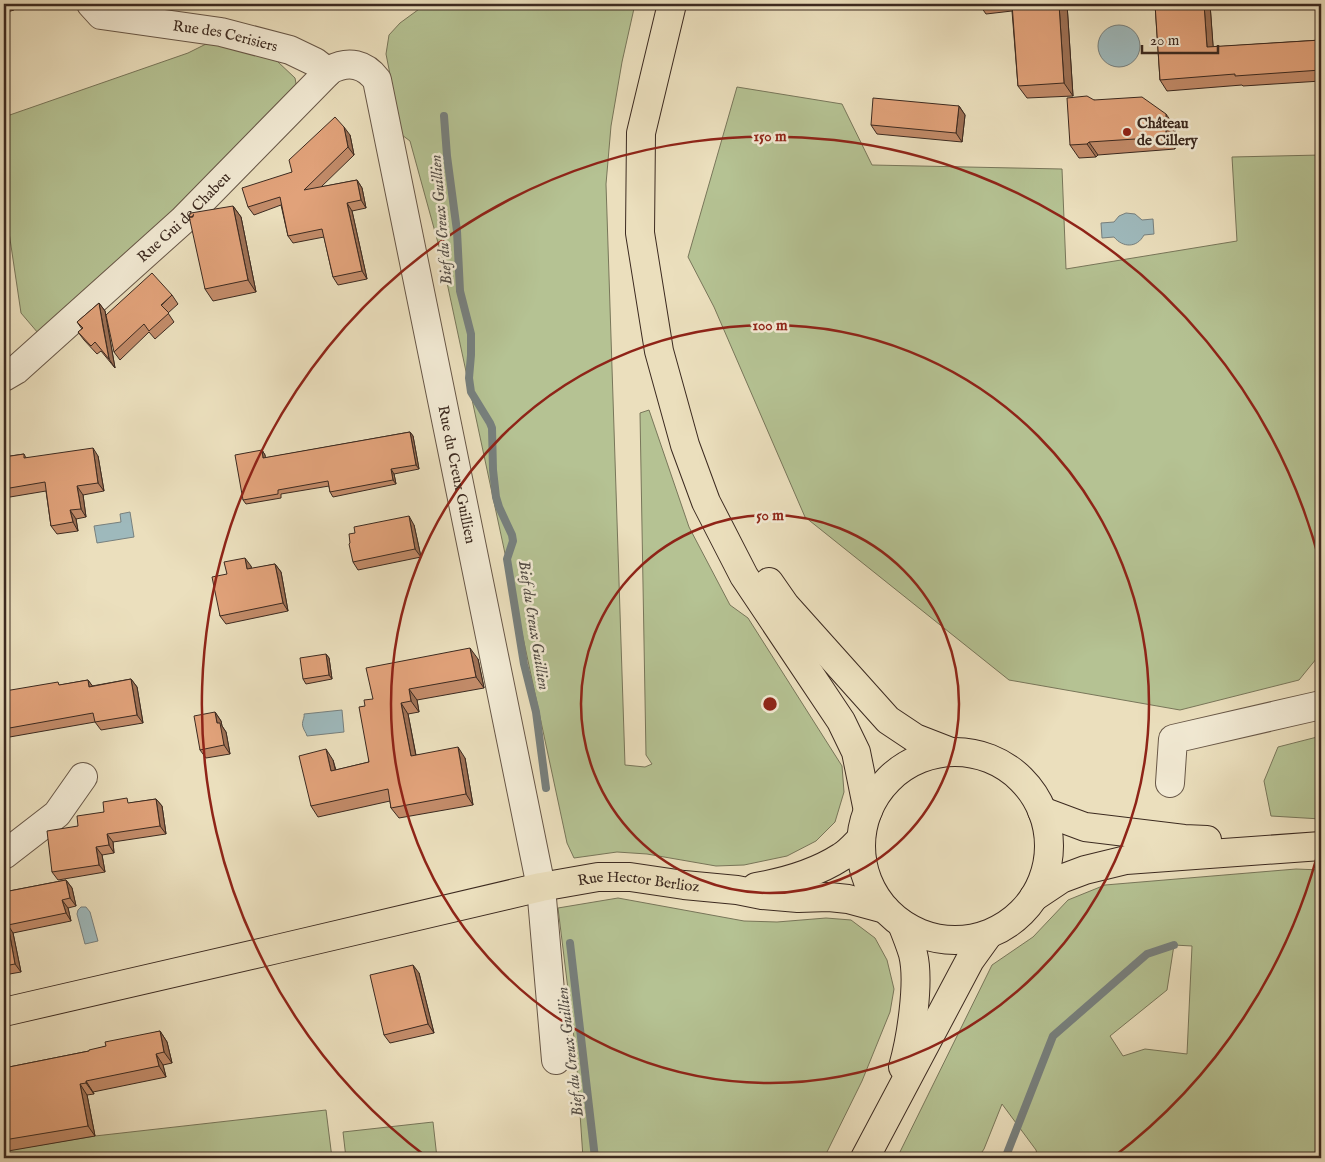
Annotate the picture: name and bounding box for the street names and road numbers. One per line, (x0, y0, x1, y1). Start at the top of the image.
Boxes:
street label: Rue des Cerisiers (172, 16, 280, 56)
street label: Rue Gui de Chabeu (133, 168, 235, 267)
street label: Rue du Creux Guillien (433, 404, 480, 545)
street label: Rue Hector Berlioz (576, 868, 700, 896)

